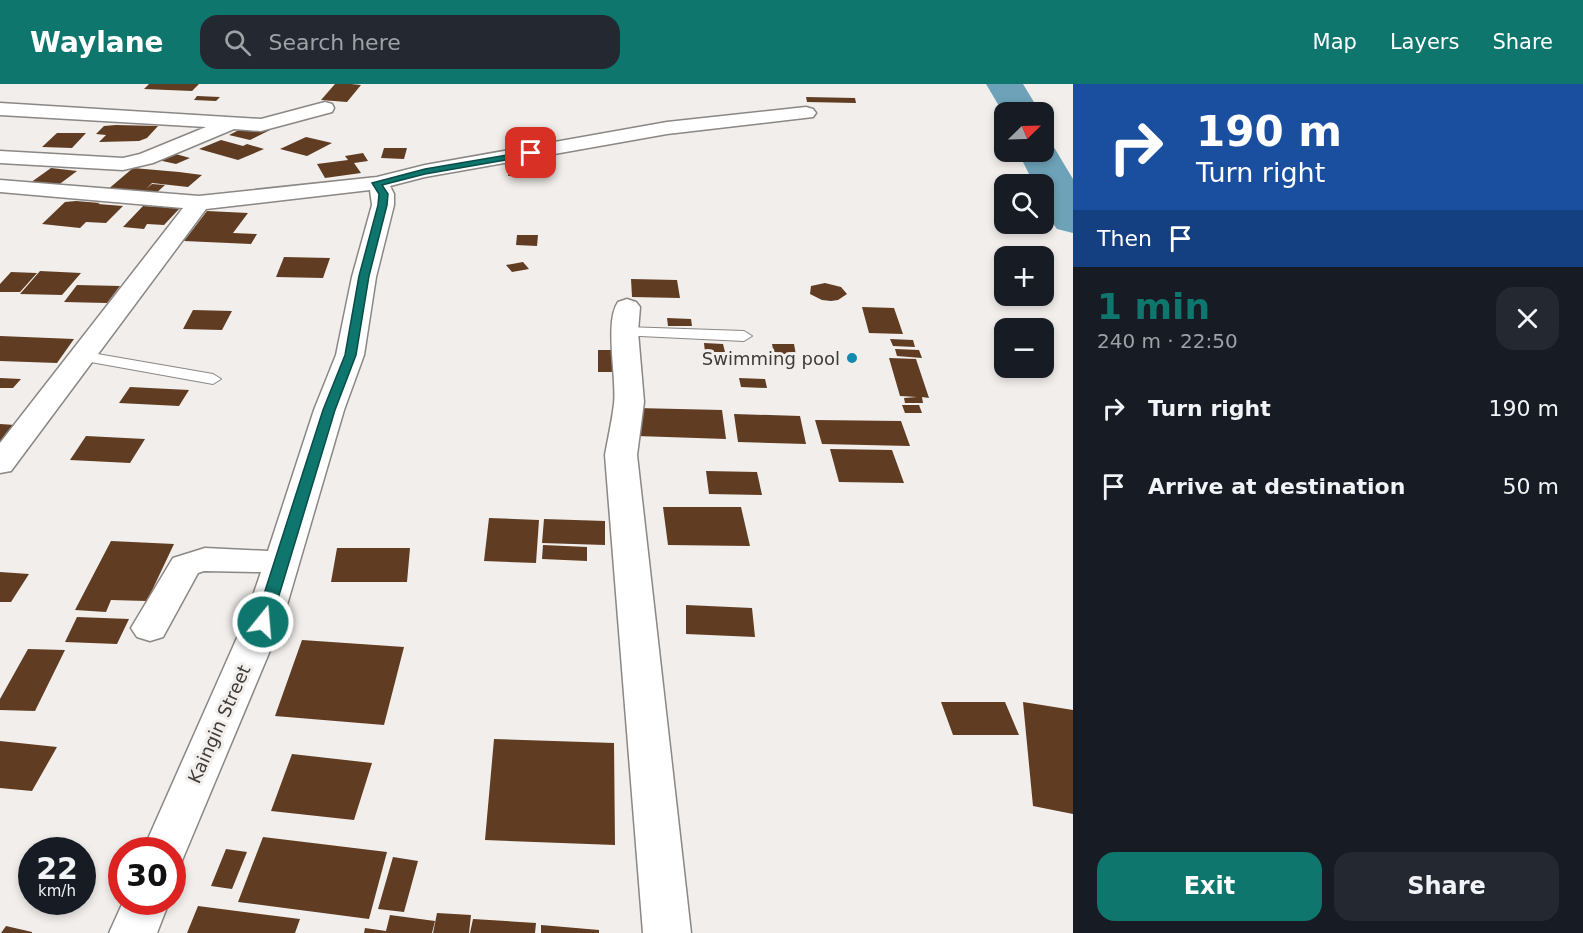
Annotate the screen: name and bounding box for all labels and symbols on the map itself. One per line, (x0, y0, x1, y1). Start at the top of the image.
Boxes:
north arrow (994, 102, 1054, 162)
pin (505, 127, 556, 178)
place label: Swimming pool (702, 348, 840, 369)
marker: Swimming pool (845, 351, 859, 365)
position arrow (231, 590, 295, 654)
street label: Kaingin Street (184, 662, 254, 786)
speed limit sign: 30 (108, 837, 186, 915)

